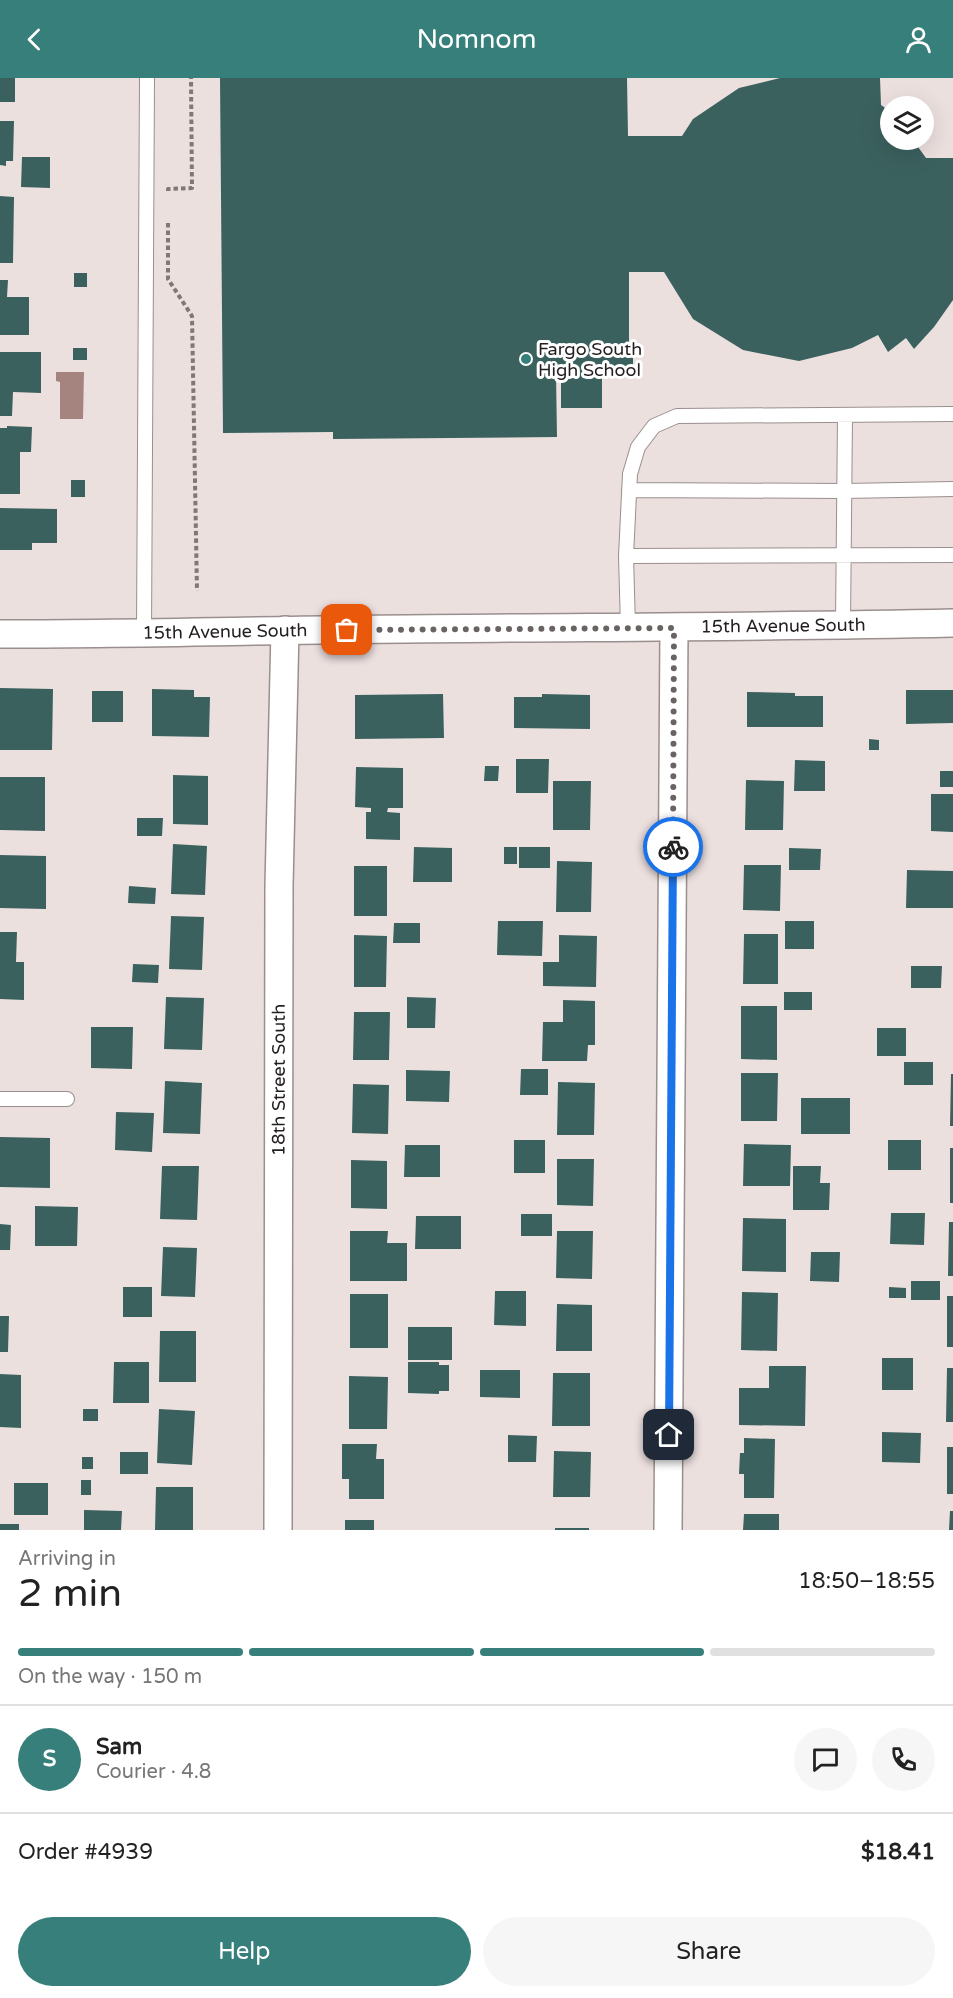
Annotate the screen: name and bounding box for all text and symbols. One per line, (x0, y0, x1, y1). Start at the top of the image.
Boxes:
icon: back (18, 23, 51, 56)
text: Nomnom (416, 23, 537, 56)
icon: person (902, 23, 935, 56)
map controls (880, 96, 934, 150)
button: layers (880, 96, 934, 150)
place label: Fargo South High School (538, 338, 642, 381)
marker: Fargo South High School (519, 352, 533, 366)
pin (321, 604, 372, 655)
icon: bag (330, 613, 363, 646)
street label: 15th Avenue South (700, 614, 866, 638)
street label: 15th Avenue South (142, 619, 308, 644)
courier (643, 817, 703, 877)
icon: bike (657, 831, 690, 864)
street label: 18th Street South (268, 1004, 290, 1156)
pin (643, 1409, 694, 1460)
icon: home (652, 1418, 685, 1451)
text: Arriving in (18, 1547, 116, 1571)
text: 18:50–18:55 (798, 1568, 935, 1594)
text: 2 min (18, 1570, 122, 1617)
text: On the way · 150 m (18, 1665, 202, 1689)
button: chat (794, 1728, 857, 1791)
button: phone (872, 1728, 935, 1791)
text: Sam (96, 1734, 142, 1760)
text: S (43, 1746, 56, 1772)
text: Courier · 4.8 (96, 1760, 211, 1784)
text: Order #4939 (18, 1839, 153, 1865)
text: $18.41 (861, 1839, 935, 1865)
button: Help (18, 1917, 471, 1986)
button: Share (483, 1917, 935, 1986)

